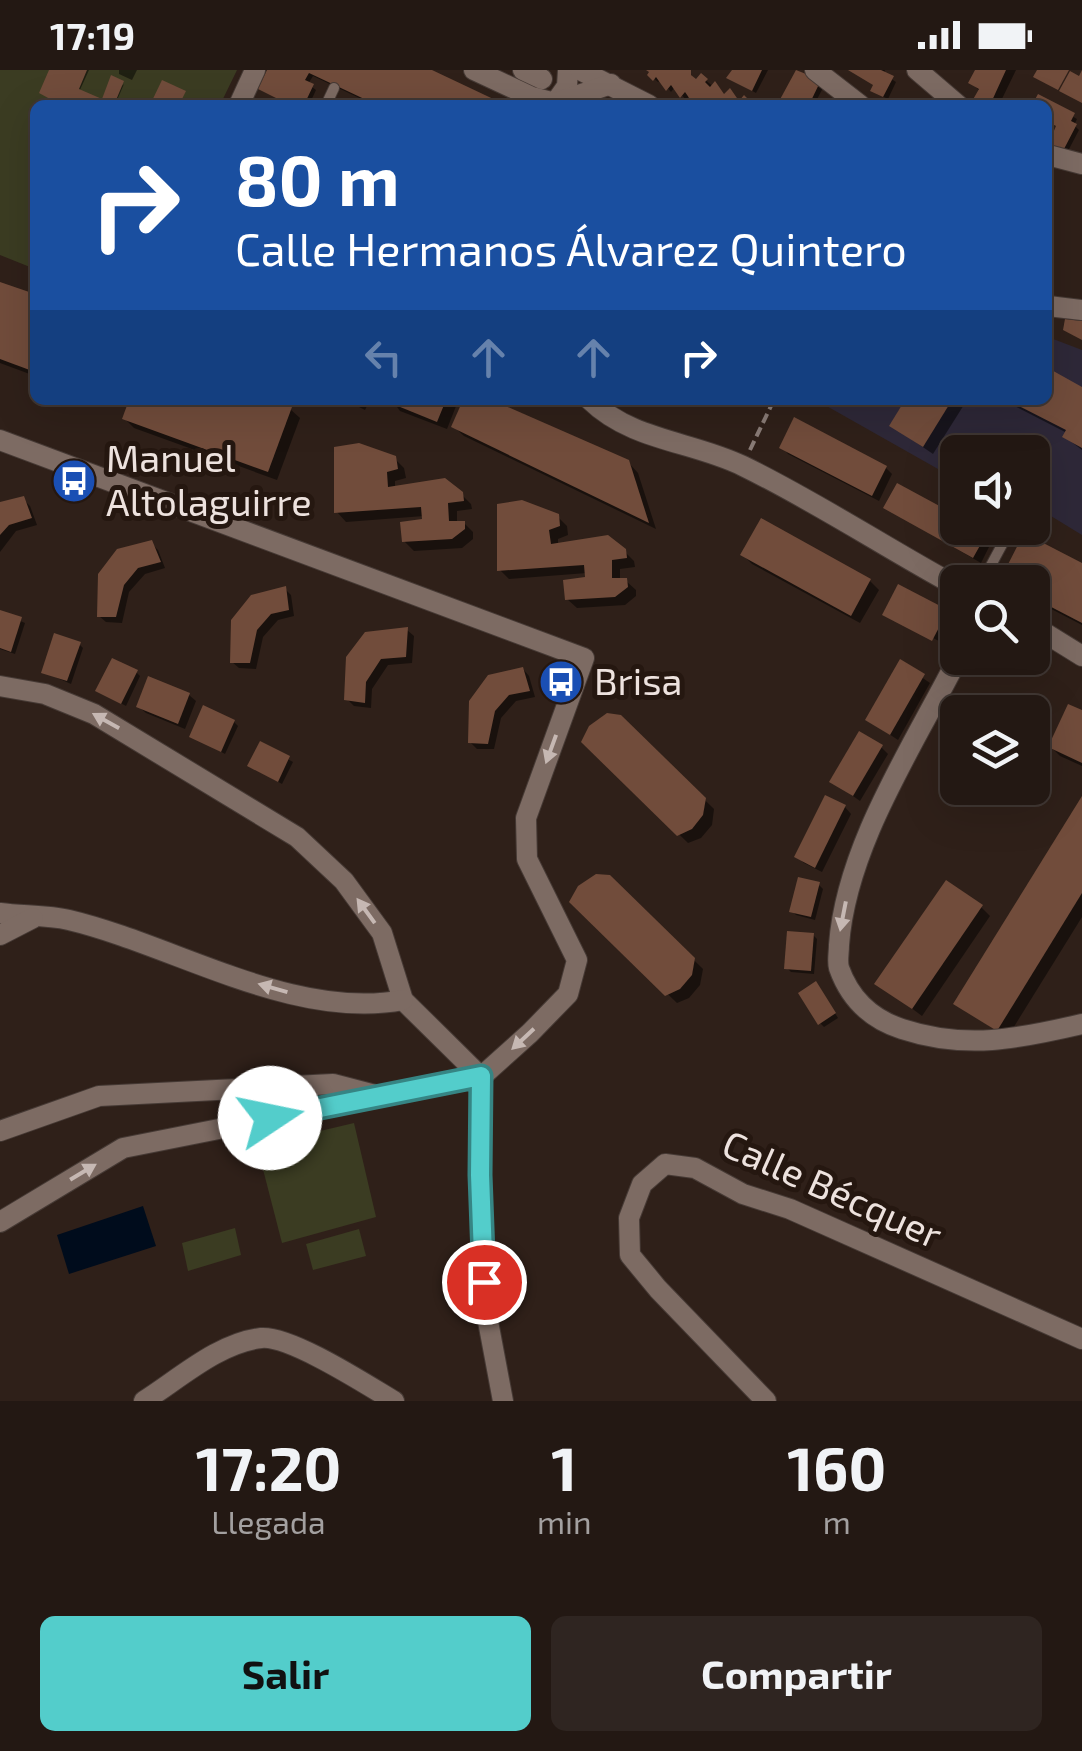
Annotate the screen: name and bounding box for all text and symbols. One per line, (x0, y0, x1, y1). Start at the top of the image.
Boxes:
text: 17:19 (50, 12, 135, 58)
text: 80 m (235, 136, 400, 220)
icon: right (70, 140, 200, 270)
text: Calle Hermanos Álvarez Quintero (235, 221, 907, 275)
icon: left (356, 330, 411, 385)
icon: ahead (461, 330, 516, 385)
icon: ahead (566, 330, 621, 385)
icon: right (671, 330, 726, 385)
place label: Manuel Altolaguirre (106, 434, 312, 524)
map controls (940, 435, 1050, 805)
button: sound (940, 435, 1050, 545)
bus stop icon: Manuel Altolaguirre (51, 458, 97, 504)
button: search (940, 565, 1050, 675)
place label: Brisa (594, 657, 682, 703)
bus stop icon: Brisa (538, 659, 584, 705)
button: layers (940, 695, 1050, 805)
one-way arrow (92, 713, 120, 731)
one-way arrow (543, 735, 558, 765)
one-way arrow (356, 898, 376, 924)
one-way arrow (835, 901, 851, 932)
one-way arrow (257, 980, 287, 995)
one-way arrow (512, 1027, 536, 1050)
position arrow (218, 1066, 322, 1170)
street label: Calle Bécquer (716, 1119, 950, 1257)
one-way arrow (69, 1164, 97, 1181)
pin (442, 1240, 527, 1325)
icon: arrive (457, 1255, 512, 1310)
text: 17:20 (196, 1431, 341, 1503)
text: 1 (551, 1431, 577, 1503)
text: 160 (787, 1431, 886, 1503)
text: Llegada (211, 1502, 326, 1540)
text: min (537, 1502, 592, 1540)
text: m (823, 1502, 851, 1540)
button: Salir (40, 1616, 531, 1731)
button: Compartir (551, 1616, 1042, 1731)

